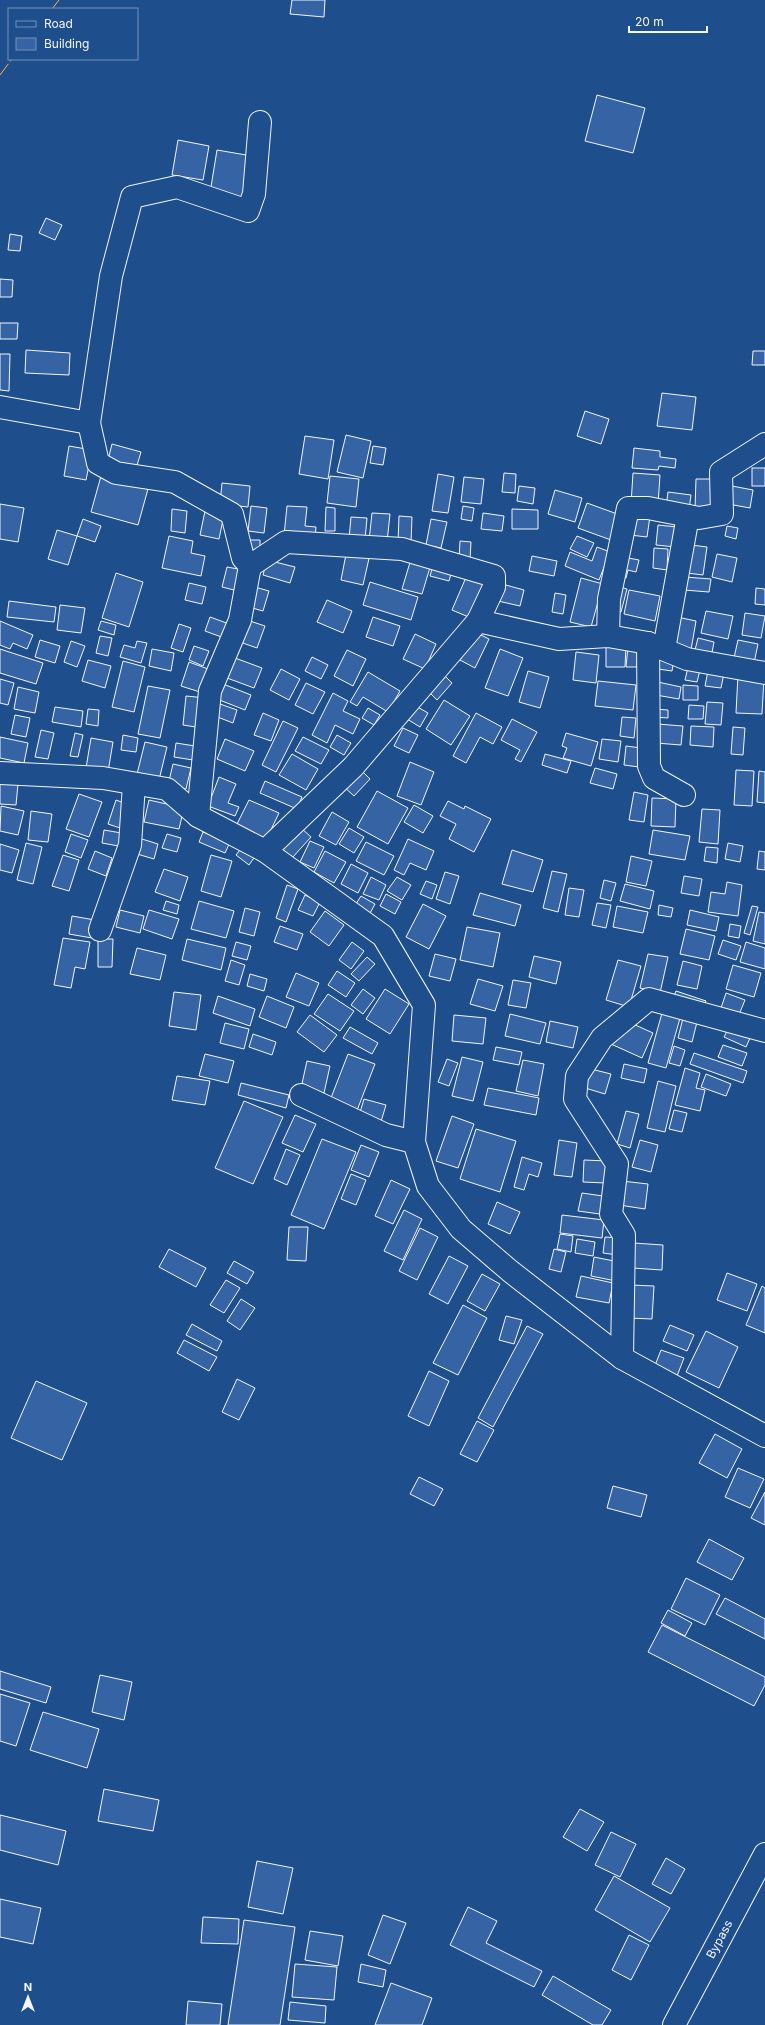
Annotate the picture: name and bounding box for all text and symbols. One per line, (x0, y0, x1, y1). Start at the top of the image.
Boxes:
legend (8, 8, 138, 60)
scale bar (629, 8, 707, 34)
text: 20 m (635, 14, 664, 29)
text: Road (44, 16, 73, 31)
text: Building (44, 36, 89, 51)
street label: Bypass (703, 1917, 736, 1961)
north arrow (8, 1977, 48, 2017)
text: N (24, 1980, 32, 1994)

